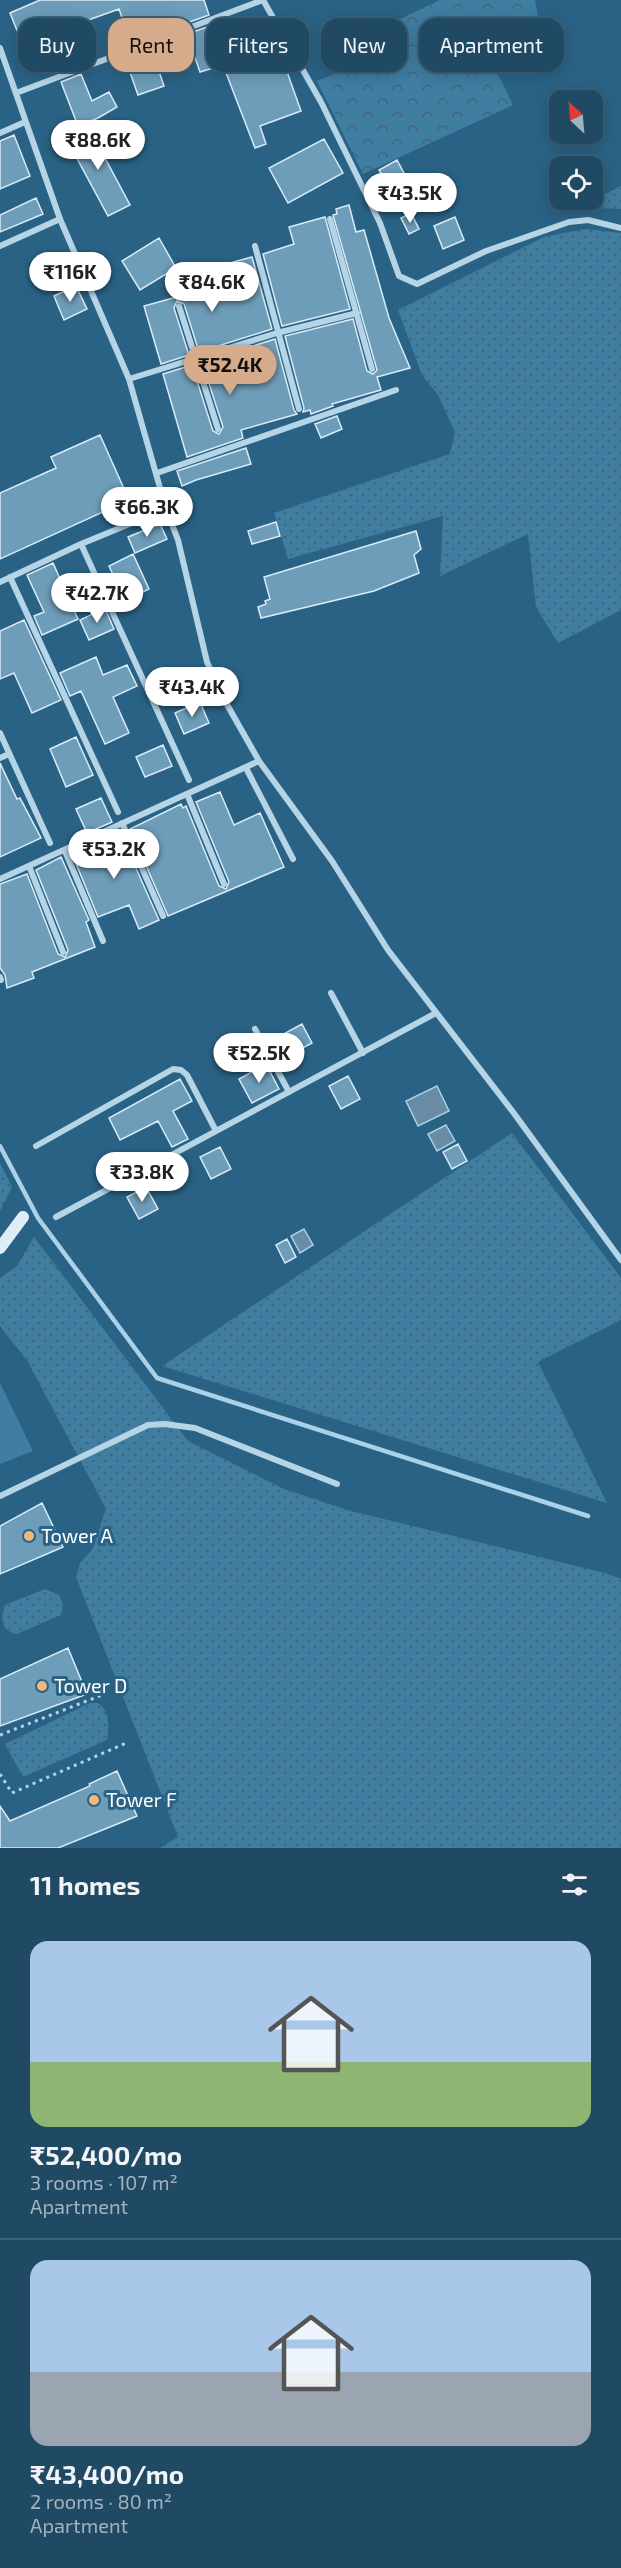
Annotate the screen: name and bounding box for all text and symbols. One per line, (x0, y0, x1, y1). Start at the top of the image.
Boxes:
chip: Buy (18, 18, 96, 72)
chip: Rent (108, 18, 194, 72)
chip: Filters (206, 18, 309, 72)
chip: New (321, 18, 407, 72)
chip: Apartment (419, 18, 564, 72)
north arrow (549, 90, 603, 144)
map controls (549, 90, 603, 210)
pin: ₹88.6K (49, 120, 147, 171)
text: ₹88.6K (65, 127, 131, 151)
button: locate (549, 156, 603, 210)
pin: ₹43.5K (361, 173, 459, 224)
text: ₹43.5K (378, 180, 442, 204)
pin: ₹116K (28, 252, 112, 303)
text: ₹116K (43, 259, 97, 283)
pin: ₹84.6K (163, 262, 261, 313)
text: ₹84.6K (179, 269, 245, 293)
pin: ₹52.4K (181, 345, 279, 396)
text: ₹52.4K (198, 352, 262, 376)
pin: ₹66.3K (98, 487, 196, 538)
text: ₹66.3K (115, 494, 179, 518)
pin: ₹42.7K (48, 573, 146, 624)
text: ₹42.7K (65, 580, 129, 604)
pin: ₹43.4K (143, 667, 241, 718)
text: ₹43.4K (159, 674, 225, 698)
pin: ₹53.2K (65, 829, 163, 880)
text: ₹53.2K (82, 836, 146, 860)
pin: ₹52.5K (210, 1033, 308, 1084)
text: ₹52.5K (227, 1040, 291, 1064)
pin: ₹33.8K (93, 1152, 191, 1203)
text: ₹33.8K (110, 1159, 174, 1183)
place label: Tower A (41, 1523, 113, 1547)
marker: Tower A (22, 1529, 36, 1543)
place label: Tower D (54, 1673, 127, 1697)
marker: Tower D (35, 1679, 49, 1693)
place label: Tower F (106, 1787, 177, 1811)
marker: Tower F (87, 1793, 101, 1807)
icon: filters (558, 1868, 591, 1901)
text: 11 homes (30, 1869, 140, 1900)
icon: home (257, 1980, 365, 2088)
text: ₹52,400/mo (30, 2139, 182, 2170)
text: 3 rooms · 107 m² (30, 2170, 178, 2194)
text: Apartment (30, 2194, 128, 2218)
icon: home (257, 2299, 365, 2407)
text: ₹43,400/mo (30, 2458, 184, 2489)
text: 2 rooms · 80 m² (30, 2489, 172, 2513)
text: Apartment (30, 2513, 128, 2537)

